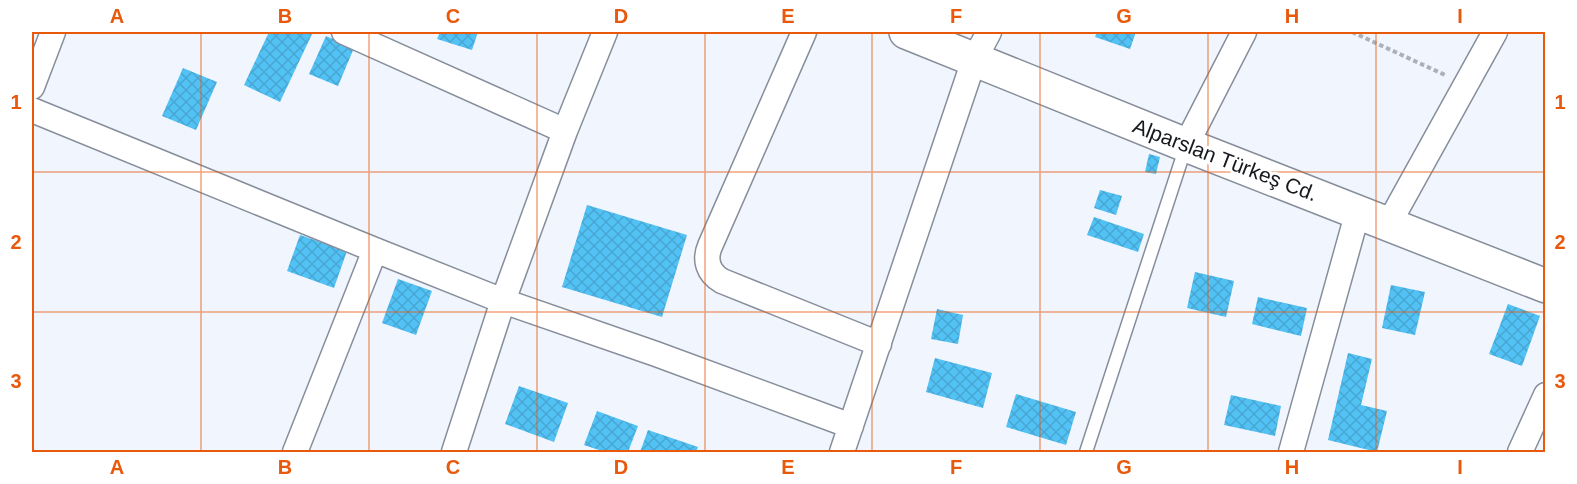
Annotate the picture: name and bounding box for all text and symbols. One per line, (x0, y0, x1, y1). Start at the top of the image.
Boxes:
text: A (110, 5, 124, 27)
text: B (278, 5, 292, 27)
text: C (446, 5, 460, 27)
text: D (614, 5, 628, 27)
text: E (781, 5, 795, 27)
text: F (950, 5, 962, 27)
text: G (1116, 5, 1132, 27)
text: H (1285, 5, 1299, 27)
text: I (1457, 5, 1463, 27)
text: 1 (10, 91, 22, 113)
text: 1 (1554, 91, 1566, 113)
street label: Alparslan Türkeş Cd. (1130, 114, 1321, 205)
text: 2 (10, 231, 22, 253)
text: 2 (1554, 231, 1566, 253)
text: 3 (10, 370, 22, 392)
text: 3 (1554, 370, 1566, 392)
text: A (110, 456, 124, 478)
text: B (278, 456, 292, 478)
text: C (446, 456, 460, 478)
text: D (614, 456, 628, 478)
text: E (781, 456, 795, 478)
text: F (950, 456, 962, 478)
text: G (1116, 456, 1132, 478)
text: H (1285, 456, 1299, 478)
text: I (1457, 456, 1463, 478)

